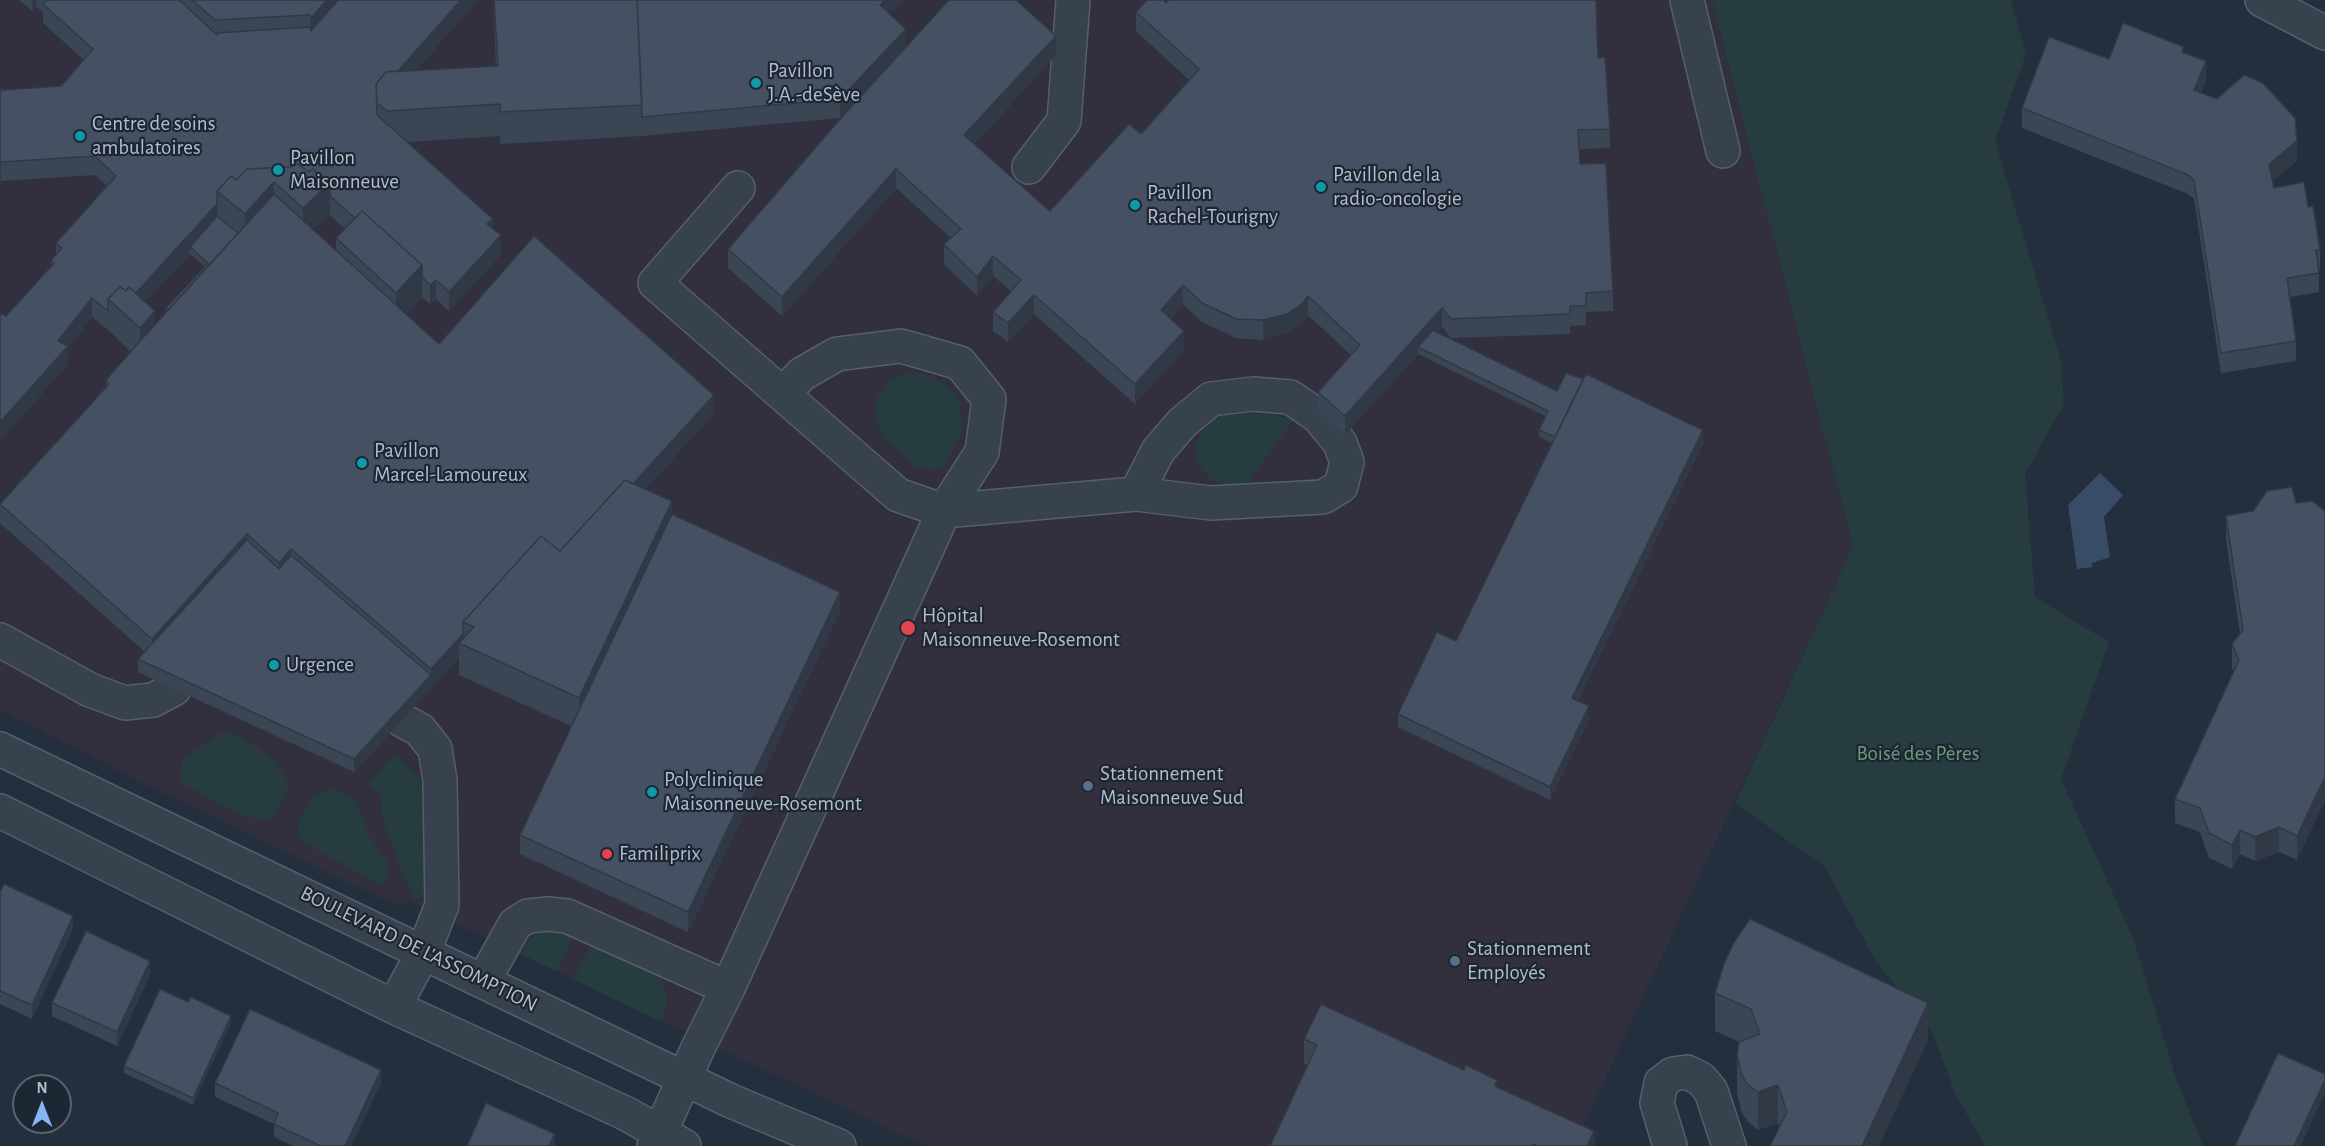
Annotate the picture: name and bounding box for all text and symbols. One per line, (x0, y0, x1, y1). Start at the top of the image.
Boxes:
place label: Pavillon J.A.-deSève (768, 58, 860, 108)
marker: Pavillon J.A.-deSève (749, 76, 763, 90)
place label: Centre de soins ambulatoires (92, 111, 215, 161)
marker: Centre de soins ambulatoires (73, 129, 87, 143)
place label: Pavillon Maisonneuve (290, 145, 399, 195)
place label: Pavillon de la radio-oncologie (1333, 162, 1462, 212)
marker: Pavillon Maisonneuve (271, 163, 285, 177)
place label: Pavillon Rachel-Tourigny (1147, 180, 1278, 230)
marker: Pavillon de la radio-oncologie (1314, 180, 1328, 194)
marker: Pavillon Rachel-Tourigny (1128, 198, 1142, 212)
place label: Pavillon Marcel-Lamoureux (374, 438, 528, 488)
marker: Pavillon Marcel-Lamoureux (355, 456, 369, 470)
place label: Hôpital Maisonneuve-Rosemont (922, 603, 1120, 653)
marker: Hôpital Maisonneuve-Rosemont (899, 619, 917, 637)
place label: Urgence (286, 652, 354, 678)
marker: Urgence (267, 658, 281, 672)
park label: Boisé des Pères (1856, 741, 1980, 767)
place label: Stationnement Maisonneuve Sud (1100, 761, 1244, 811)
place label: Polyclinique Maisonneuve-Rosemont (664, 767, 862, 817)
marker: Stationnement Maisonneuve Sud (1081, 779, 1095, 793)
marker: Polyclinique Maisonneuve-Rosemont (645, 785, 659, 799)
place label: Familiprix (619, 841, 701, 867)
marker: Familiprix (600, 847, 614, 861)
street label: BOULEVARD DE L'ASSOMPTION (296, 880, 542, 1018)
place label: Stationnement Employés (1467, 936, 1590, 986)
marker: Stationnement Employés (1448, 954, 1462, 968)
north arrow (12, 1074, 72, 1134)
text: N (36, 1080, 48, 1096)

